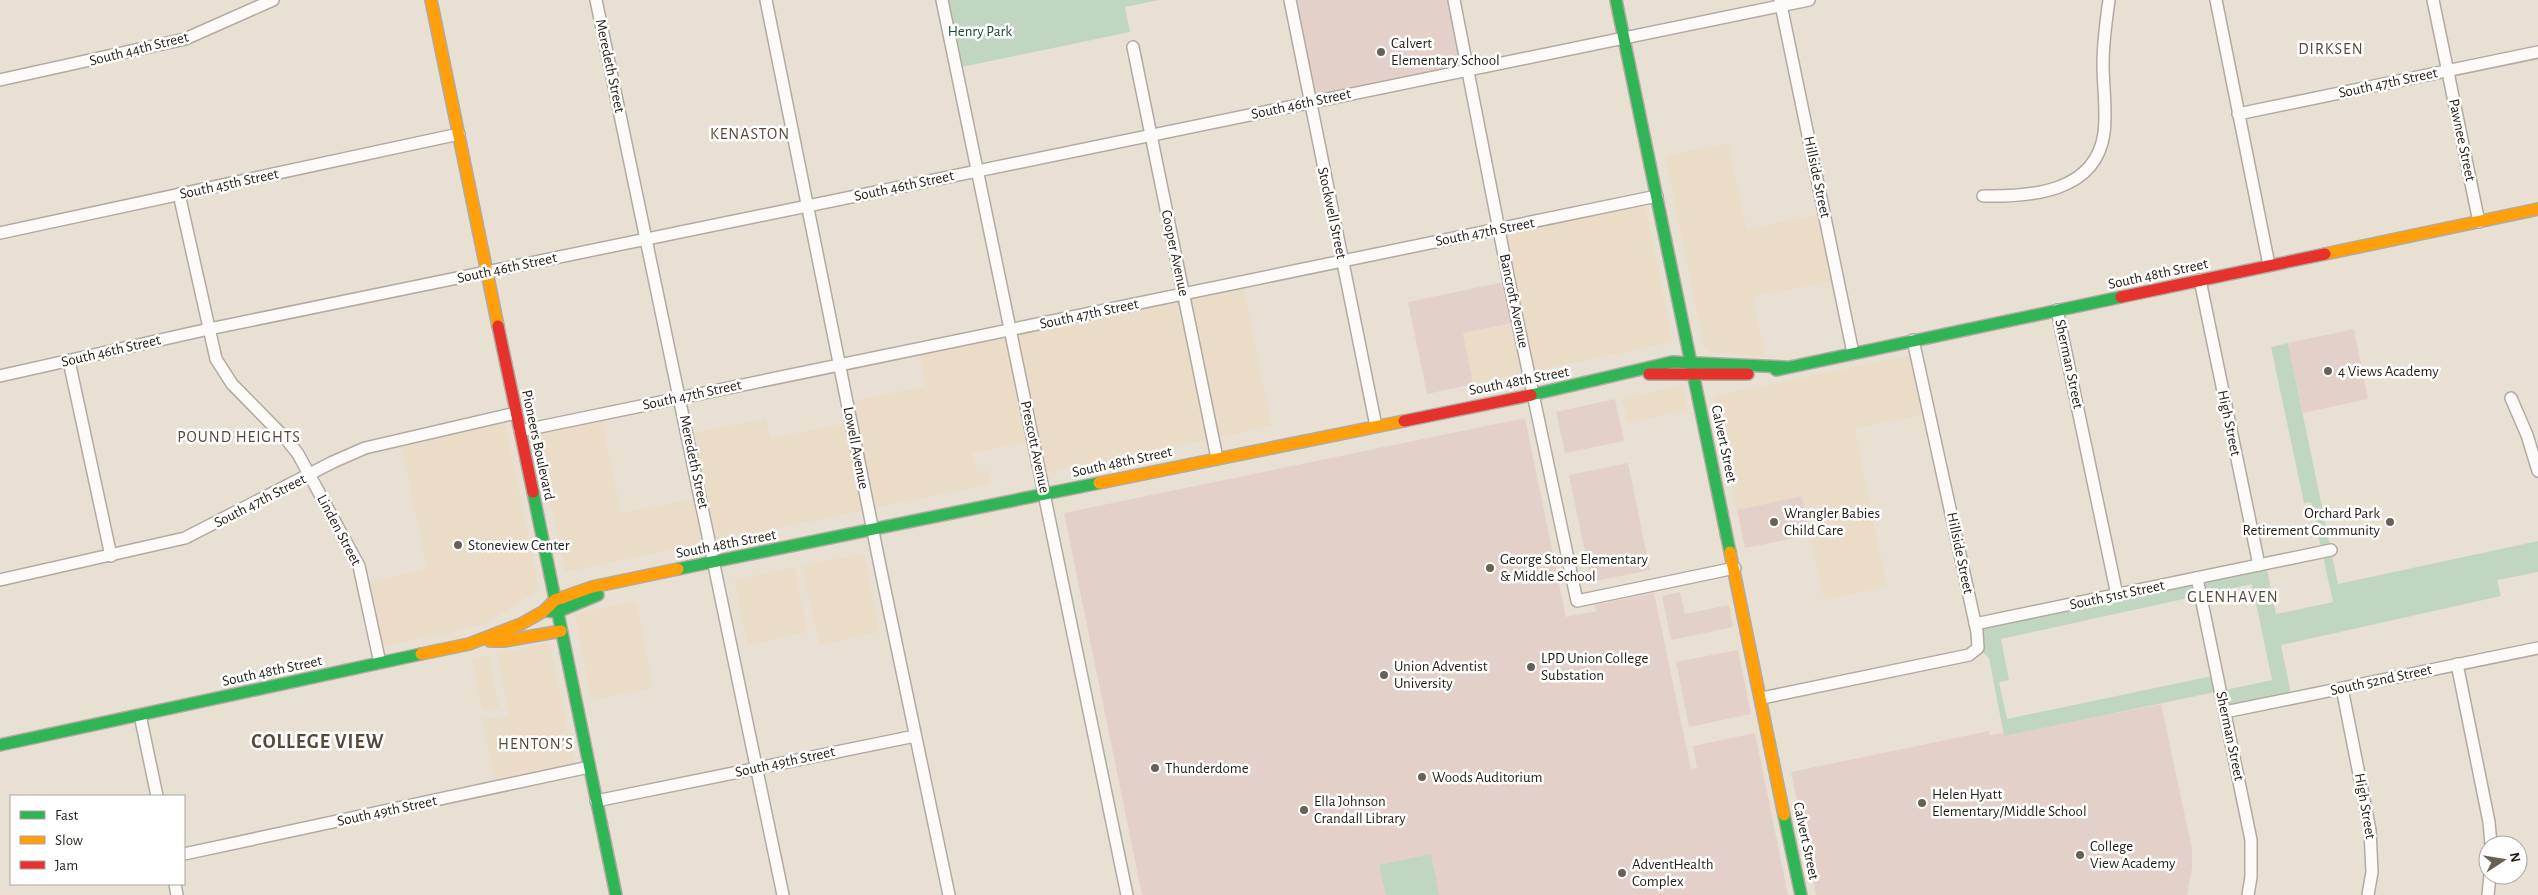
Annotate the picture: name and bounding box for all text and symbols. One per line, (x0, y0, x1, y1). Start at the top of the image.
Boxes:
street label: Meredeth Street (593, 18, 627, 114)
park label: Henry Park (948, 24, 1012, 39)
street label: South 44th Street (88, 29, 190, 69)
place label: Calvert Elementary School (1391, 36, 1500, 68)
district label: DIRKSEN (2298, 41, 2364, 57)
marker: Calvert Elementary School (1375, 46, 1387, 58)
street label: South 47th Street (2337, 65, 2439, 101)
street label: South 46th Street (1250, 86, 1352, 122)
street label: Pawnee Street (2446, 98, 2478, 183)
district label: KENASTON (710, 126, 790, 142)
street label: Hillside Street (1801, 135, 1833, 219)
street label: South 45th Street (178, 166, 280, 202)
street label: Stockwell Street (1315, 166, 1349, 261)
street label: South 46th Street (853, 168, 955, 204)
street label: Cooper Avenue (1159, 208, 1191, 298)
street label: South 47th Street (1434, 215, 1536, 249)
street label: South 46th Street (456, 250, 558, 286)
street label: Bancroft Avenue (1497, 253, 1531, 349)
street label: South 48th Street (2107, 256, 2209, 292)
street label: South 47th Street (1038, 296, 1140, 332)
street label: Sherman Street (2052, 318, 2086, 410)
street label: South 46th Street (60, 332, 162, 370)
street label: South 48th Street (1468, 364, 1570, 398)
place label: 4 Views Academy (2338, 364, 2439, 379)
marker: 4 Views Academy (2322, 365, 2334, 377)
street label: South 47th Street (641, 377, 743, 413)
street label: Pioneers Boulevard (519, 389, 557, 502)
street label: High Street (2215, 389, 2243, 457)
street label: Prescott Avenue (1018, 400, 1052, 495)
street label: Calvert Street (1708, 404, 1740, 484)
street label: Lowell Avenue (841, 406, 871, 491)
street label: Meredeth Street (677, 414, 711, 510)
district label: POUND HEIGHTS (177, 429, 301, 445)
street label: South 48th Street (1071, 444, 1173, 480)
street label: South 47th Street (212, 471, 308, 531)
street label: Linden Street (314, 492, 364, 568)
place label: Wrangler Babies Child Care (1784, 506, 1880, 538)
place label: Orchard Park Retirement Community (2243, 506, 2381, 538)
street label: Hillside Street (1944, 511, 1976, 595)
marker: Wrangler Babies Child Care (1768, 516, 1780, 528)
marker: Orchard Park Retirement Community (2384, 516, 2396, 528)
street label: South 48th Street (675, 527, 777, 561)
place label: Stoneview Center (468, 538, 570, 553)
marker: Stoneview Center (452, 539, 464, 551)
place label: George Stone Elementary & Middle School (1500, 552, 1648, 584)
marker: George Stone Elementary & Middle School (1484, 562, 1496, 574)
street label: South 51st Street (2068, 578, 2166, 612)
district label: GLENHAVEN (2187, 589, 2279, 605)
place label: LPD Union College Substation (1541, 651, 1648, 683)
street label: South 48th Street (221, 653, 323, 689)
place label: Union Adventist University (1394, 659, 1488, 691)
marker: LPD Union College Substation (1525, 661, 1537, 673)
street label: South 52nd Street (2329, 662, 2433, 698)
marker: Union Adventist University (1378, 669, 1390, 681)
street label: Sherman Street (2213, 690, 2247, 782)
district label: COLLEGE VIEW (251, 732, 385, 752)
district label: HENTON'S (498, 736, 574, 752)
street label: South 49th Street (734, 744, 836, 780)
place label: Thunderdome (1165, 761, 1249, 776)
marker: Thunderdome (1149, 762, 1161, 774)
place label: Woods Auditorium (1432, 770, 1542, 785)
marker: Woods Auditorium (1416, 771, 1428, 783)
street label: High Street (2352, 772, 2378, 840)
place label: Helen Hyatt Elementary/Middle School (1932, 787, 2087, 819)
street label: South 49th Street (336, 793, 438, 829)
place label: Ella Johnson Crandall Library (1314, 794, 1406, 826)
legend (10, 795, 185, 885)
marker: Helen Hyatt Elementary/Middle School (1916, 797, 1928, 809)
street label: Calvert Street (1790, 801, 1822, 881)
marker: Ella Johnson Crandall Library (1298, 804, 1310, 816)
text: Fast (55, 808, 79, 823)
text: Slow (55, 833, 83, 848)
north arrow (2478, 835, 2528, 885)
place label: College View Academy (2090, 839, 2176, 871)
marker: College View Academy (2074, 849, 2086, 861)
text: N (2507, 851, 2523, 864)
place label: AdventHealth Complex (1632, 857, 1714, 889)
text: Jam (55, 858, 78, 873)
marker: AdventHealth Complex (1616, 867, 1628, 879)

